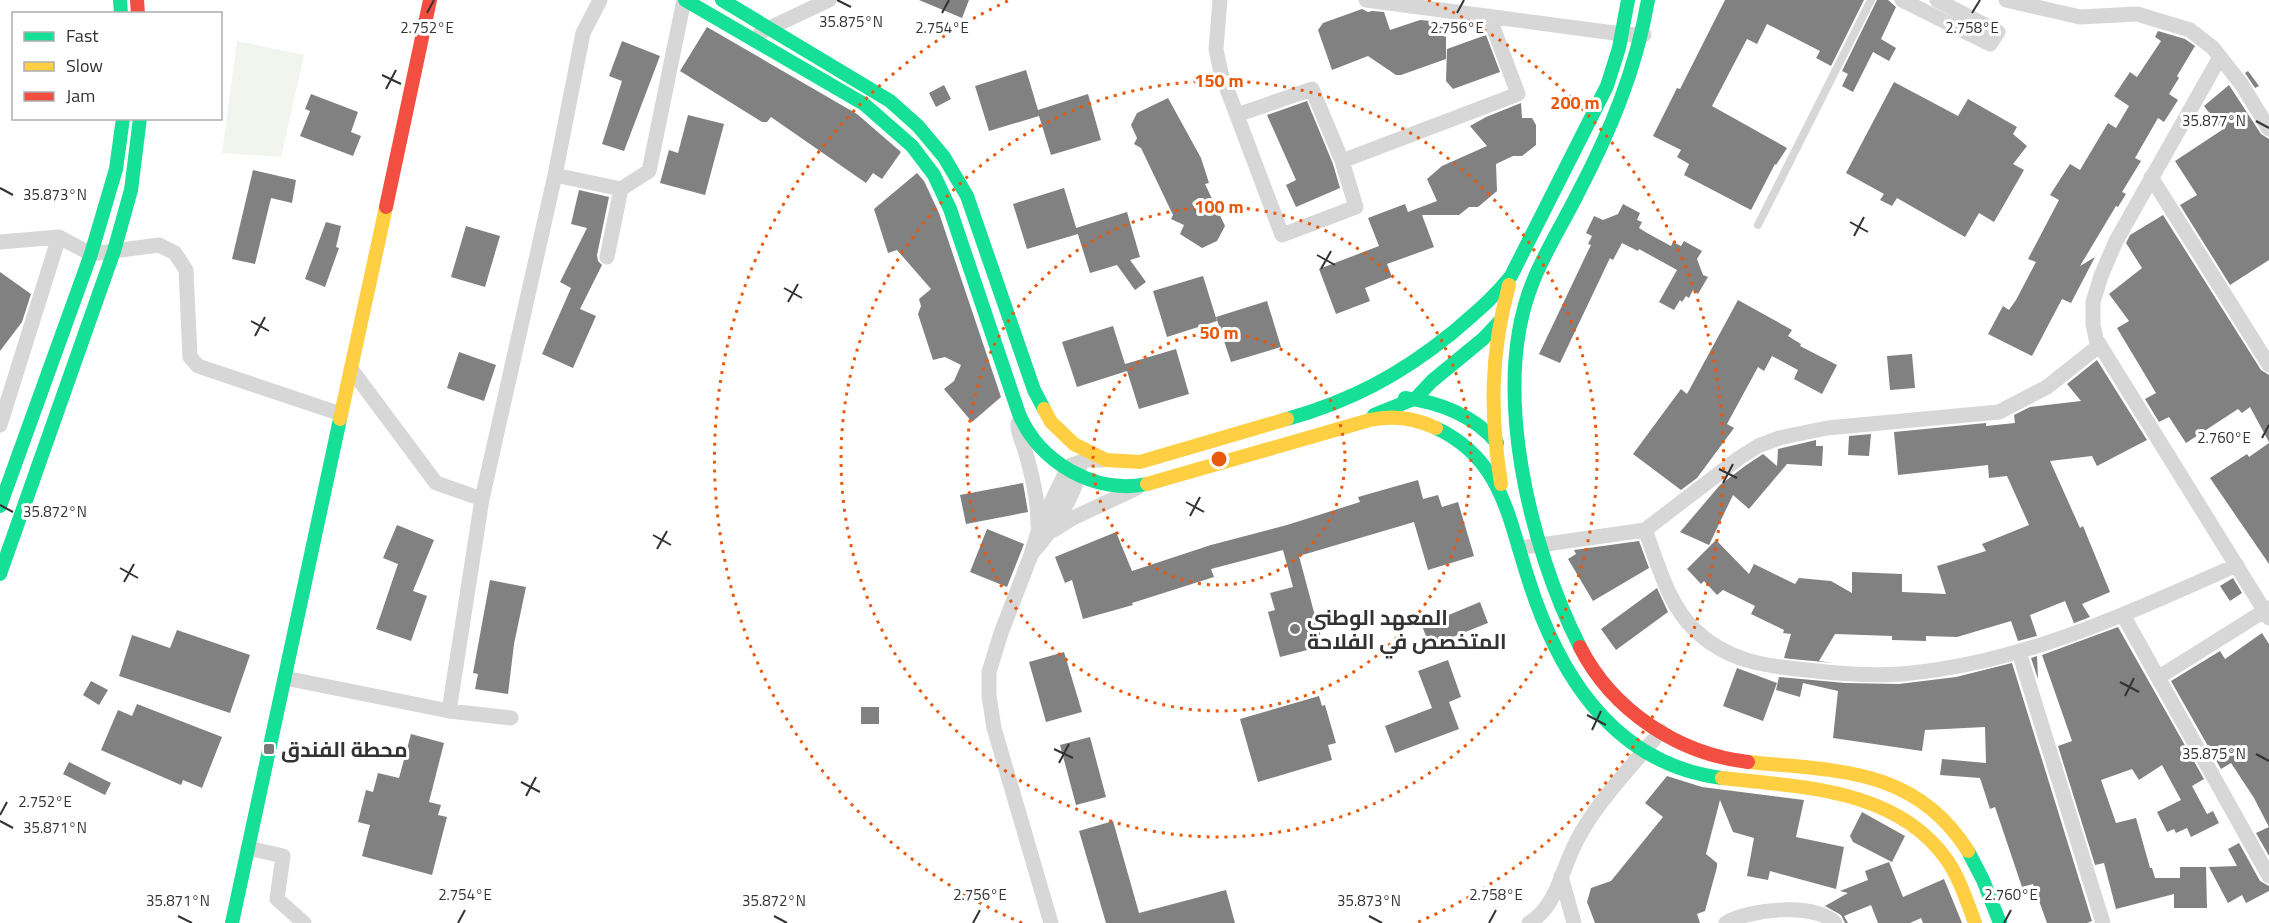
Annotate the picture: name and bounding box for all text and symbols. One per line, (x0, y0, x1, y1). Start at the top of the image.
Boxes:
text: 35.875°N (819, 10, 883, 33)
legend (12, 12, 222, 120)
text: 2.752°E (400, 16, 454, 39)
text: 2.754°E (915, 16, 969, 39)
text: 2.756°E (1430, 16, 1484, 39)
text: 2.758°E (1945, 16, 1999, 39)
text: Fast (66, 22, 99, 49)
text: Slow (66, 52, 103, 79)
text: 150 m (1194, 67, 1244, 94)
text: Jam (66, 82, 95, 109)
text: 200 m (1550, 89, 1600, 116)
text: 35.877°N (2182, 109, 2246, 132)
text: 35.873°N (23, 183, 87, 206)
text: 100 m (1194, 193, 1244, 220)
text: 50 m (1199, 319, 1239, 346)
text: 2.760°E (2197, 426, 2251, 449)
centre of rings (1209, 449, 1229, 469)
text: 35.872°N (23, 500, 87, 523)
place label: المعهد الوطني المتخصص في الفلاحة (1307, 601, 1506, 659)
marker: المعهد الوطني المتخصص في الفلاحة (1288, 622, 1302, 636)
place label: محطة الفندق (281, 733, 408, 765)
marker: محطة الفندق (262, 742, 276, 756)
text: 35.875°N (2182, 742, 2246, 765)
text: 2.752°E (18, 790, 72, 813)
text: 35.871°N (23, 816, 87, 839)
text: 2.754°E (438, 883, 492, 906)
text: 2.756°E (953, 883, 1007, 906)
text: 2.758°E (1469, 883, 1523, 906)
text: 2.760°E (1984, 883, 2038, 906)
text: 35.871°N (146, 889, 210, 912)
text: 35.872°N (742, 889, 806, 912)
text: 35.873°N (1337, 889, 1401, 912)

